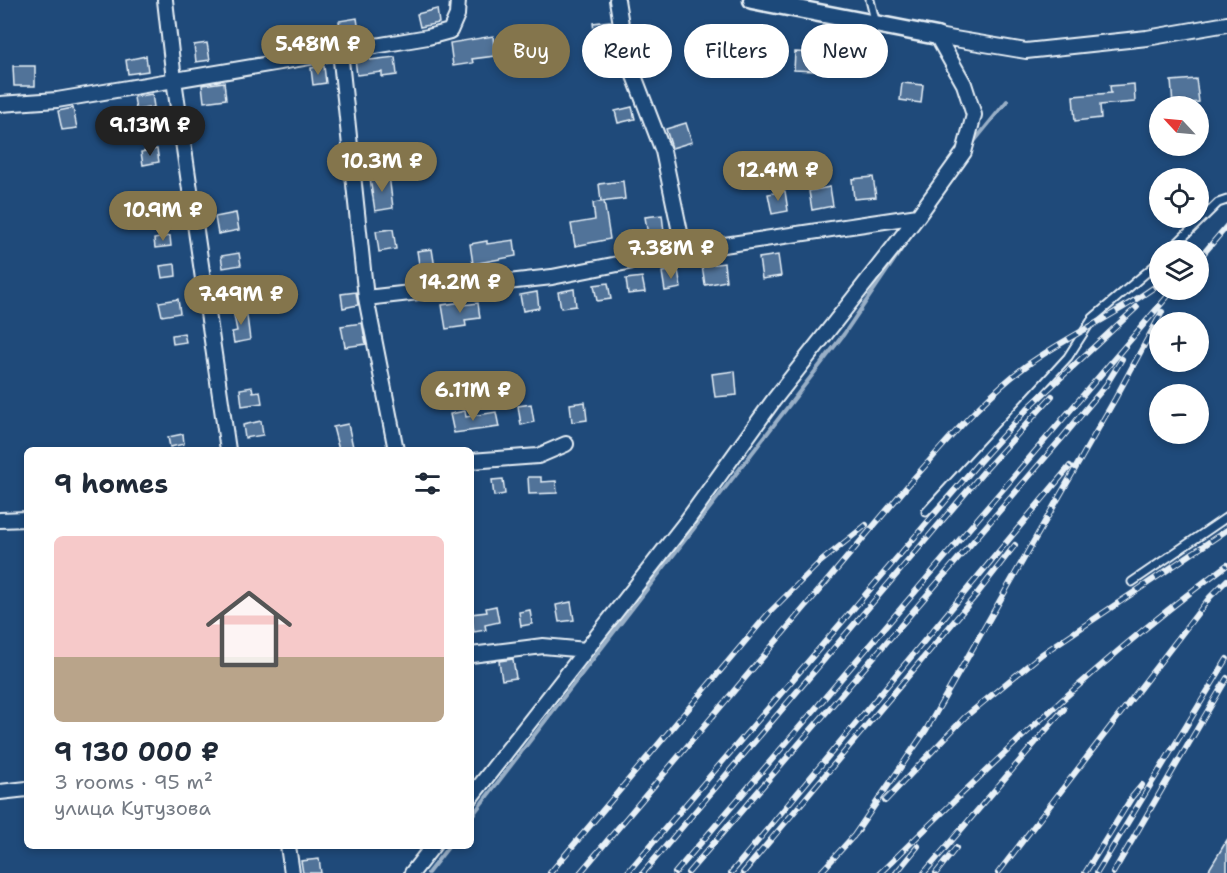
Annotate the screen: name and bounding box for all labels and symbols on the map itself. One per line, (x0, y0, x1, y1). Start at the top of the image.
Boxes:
pin: 5.48M ₽ (263, 25, 373, 76)
north arrow (1149, 96, 1209, 156)
pin: 9.13M ₽ (95, 106, 205, 157)
pin: 10.3M ₽ (327, 142, 437, 193)
pin: 12.4M ₽ (723, 151, 833, 202)
pin: 10.9M ₽ (108, 191, 218, 242)
pin: 7.38M ₽ (616, 229, 726, 280)
pin: 14.2M ₽ (405, 263, 515, 314)
pin: 7.49M ₽ (186, 275, 296, 326)
pin: 6.11M ₽ (418, 371, 528, 422)

